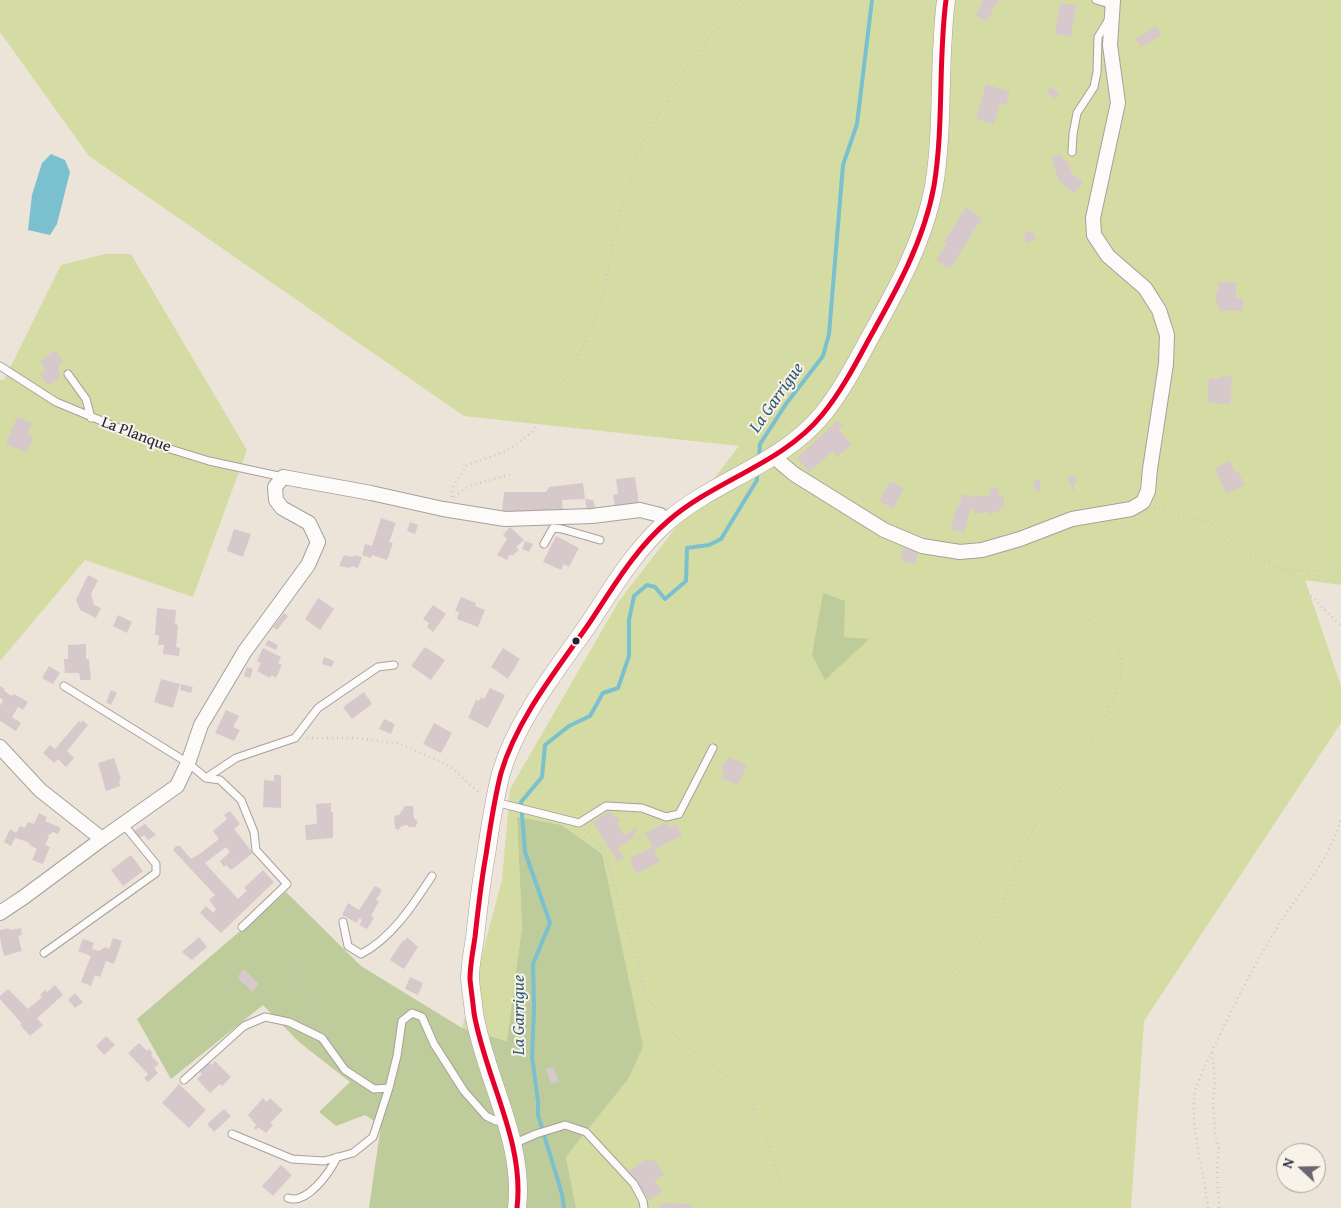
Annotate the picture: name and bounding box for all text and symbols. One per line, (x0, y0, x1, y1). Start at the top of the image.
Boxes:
water label: La Garrigue (745, 359, 809, 437)
street label: La Planque (98, 413, 174, 457)
unlabelled marker (571, 636, 581, 646)
water label: La Garrigue (508, 975, 530, 1055)
north arrow (1276, 1143, 1326, 1193)
text: N (1277, 1155, 1299, 1171)

